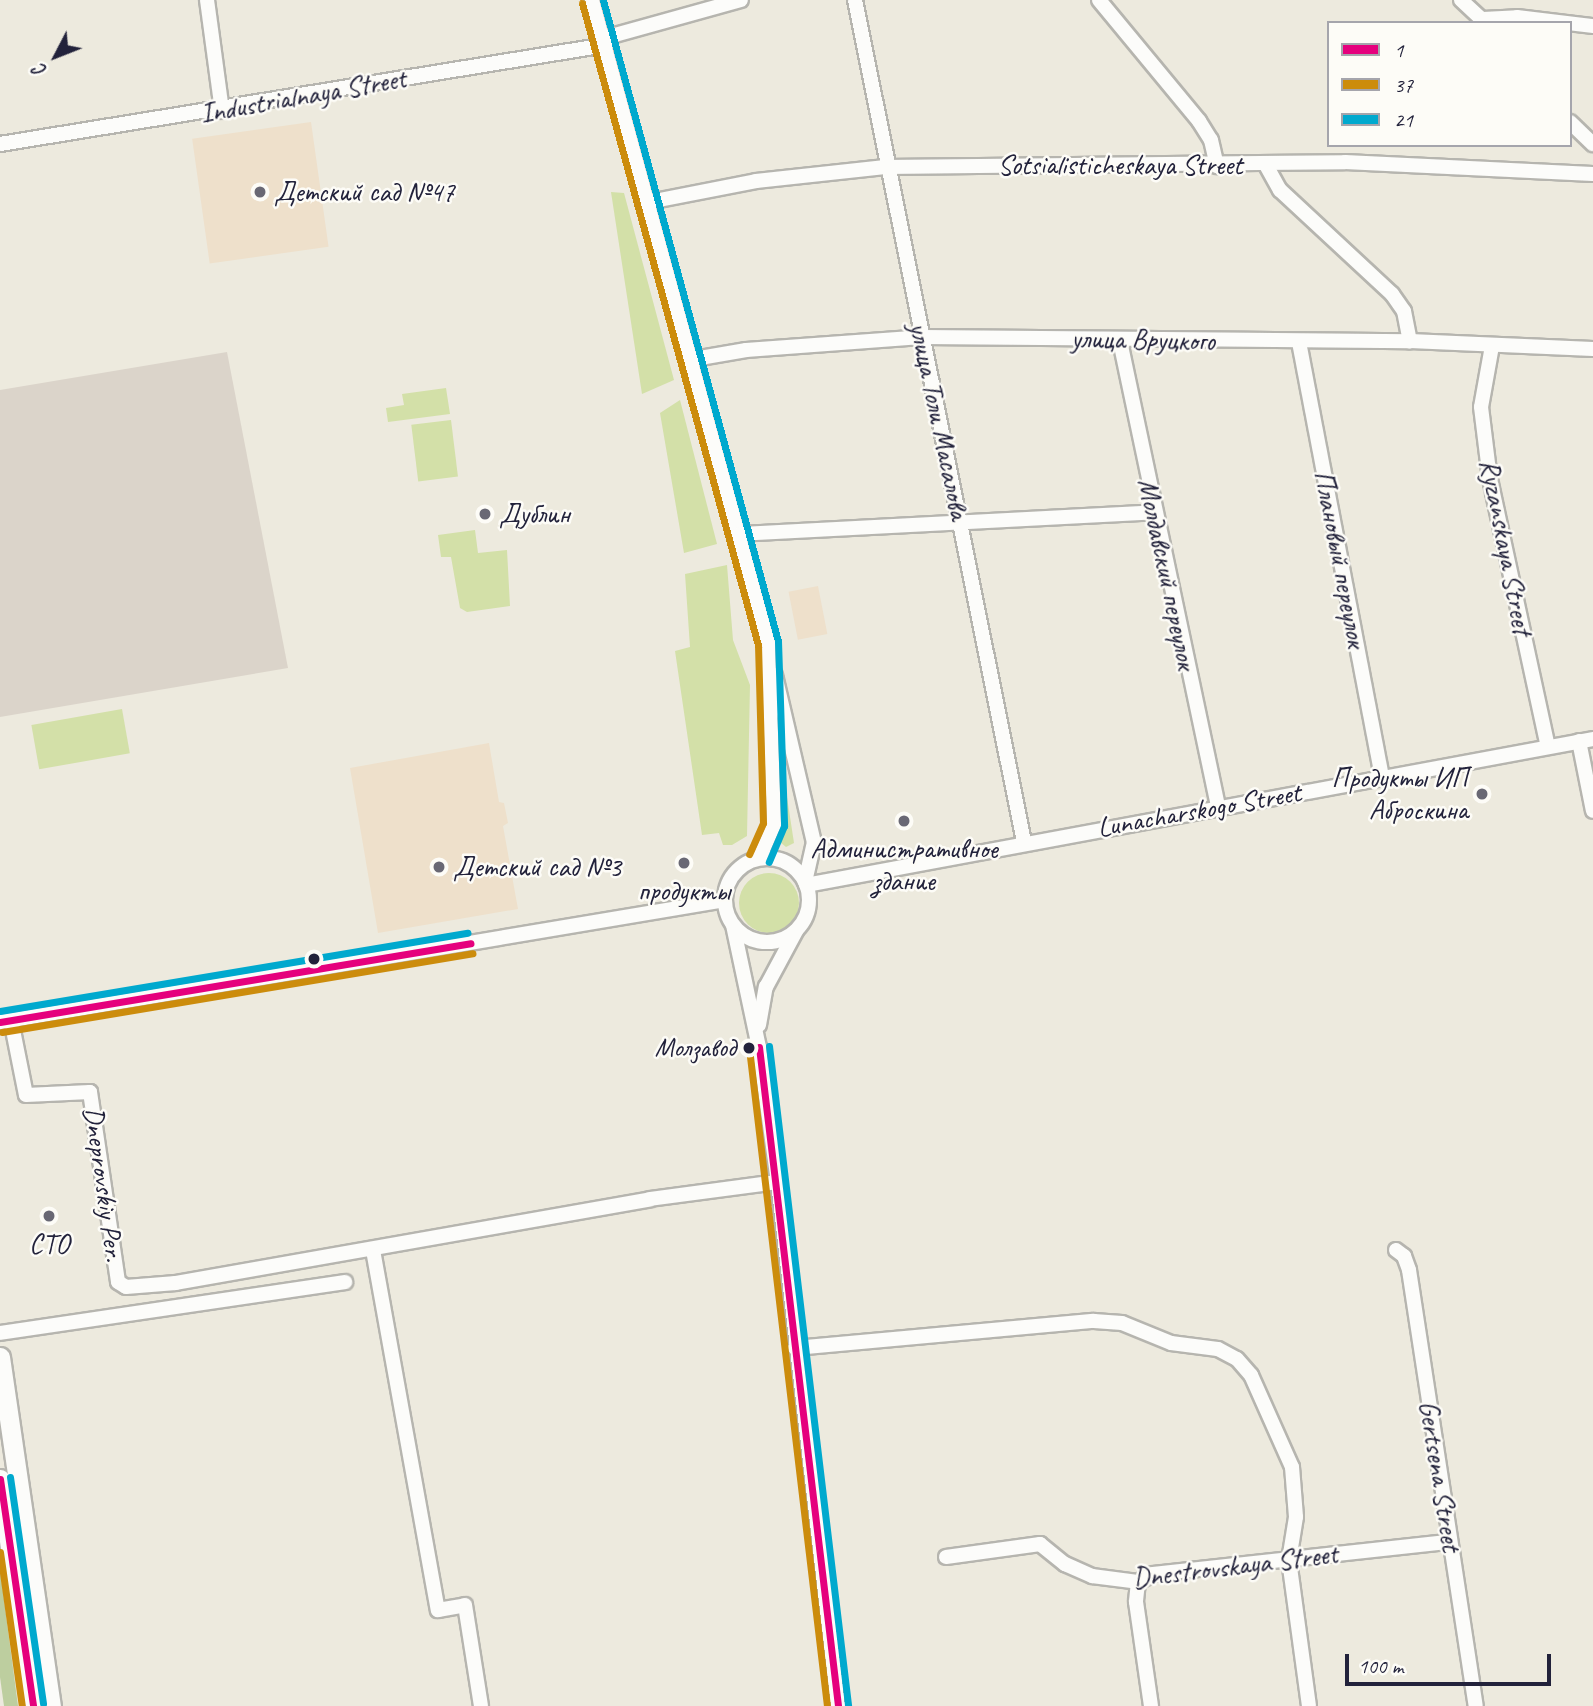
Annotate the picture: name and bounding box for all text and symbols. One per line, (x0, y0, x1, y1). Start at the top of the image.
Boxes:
north arrow (21, 21, 91, 91)
legend (1327, 21, 1572, 147)
text: 1 (1394, 37, 1403, 63)
text: С (28, 59, 52, 82)
street label: Industrialnaya Street (197, 61, 409, 131)
text: 37 (1394, 72, 1413, 98)
text: 21 (1394, 107, 1413, 133)
street label: Sotsialisticheskaya Street (997, 148, 1243, 182)
place label: Детский сад №47 (274, 175, 455, 209)
marker: Детский сад №47 (252, 184, 268, 200)
street label: улица Толи Масалова (902, 319, 976, 523)
street label: улица Вруцкого (1071, 322, 1215, 358)
street label: Ryzanskaya Street (1472, 456, 1540, 638)
street label: Плановый переулок (1306, 468, 1374, 650)
street label: Молдавский переулок (1130, 475, 1204, 673)
place label: Дублин (499, 497, 570, 531)
marker: Дублин (477, 506, 493, 522)
place label: Продукты ИП Аброскина (1332, 761, 1468, 827)
street label: Lunacharskogo Street (1094, 776, 1304, 844)
marker: Продукты ИП Аброскина (1474, 786, 1490, 802)
marker: Административное здание (896, 813, 912, 829)
place label: Административное здание (810, 832, 998, 898)
place label: Детский сад №3 (453, 850, 621, 884)
marker: продукты (676, 855, 692, 871)
marker: Детский сад №3 (431, 859, 447, 875)
place label: продукты (638, 874, 730, 908)
unlabelled marker (307, 952, 321, 966)
place label: Молзавод (655, 1032, 736, 1064)
marker: Молзавод (742, 1041, 756, 1055)
street label: Dneprovskiy Per. (76, 1104, 132, 1264)
marker: СТО (41, 1208, 57, 1224)
place label: СТО (29, 1227, 69, 1261)
street label: Gertsena Street (1411, 1398, 1469, 1554)
street label: Dnestrovskaya Street (1130, 1537, 1340, 1595)
scale bar (1348, 1640, 1554, 1684)
text: 100 m (1358, 1653, 1403, 1679)

